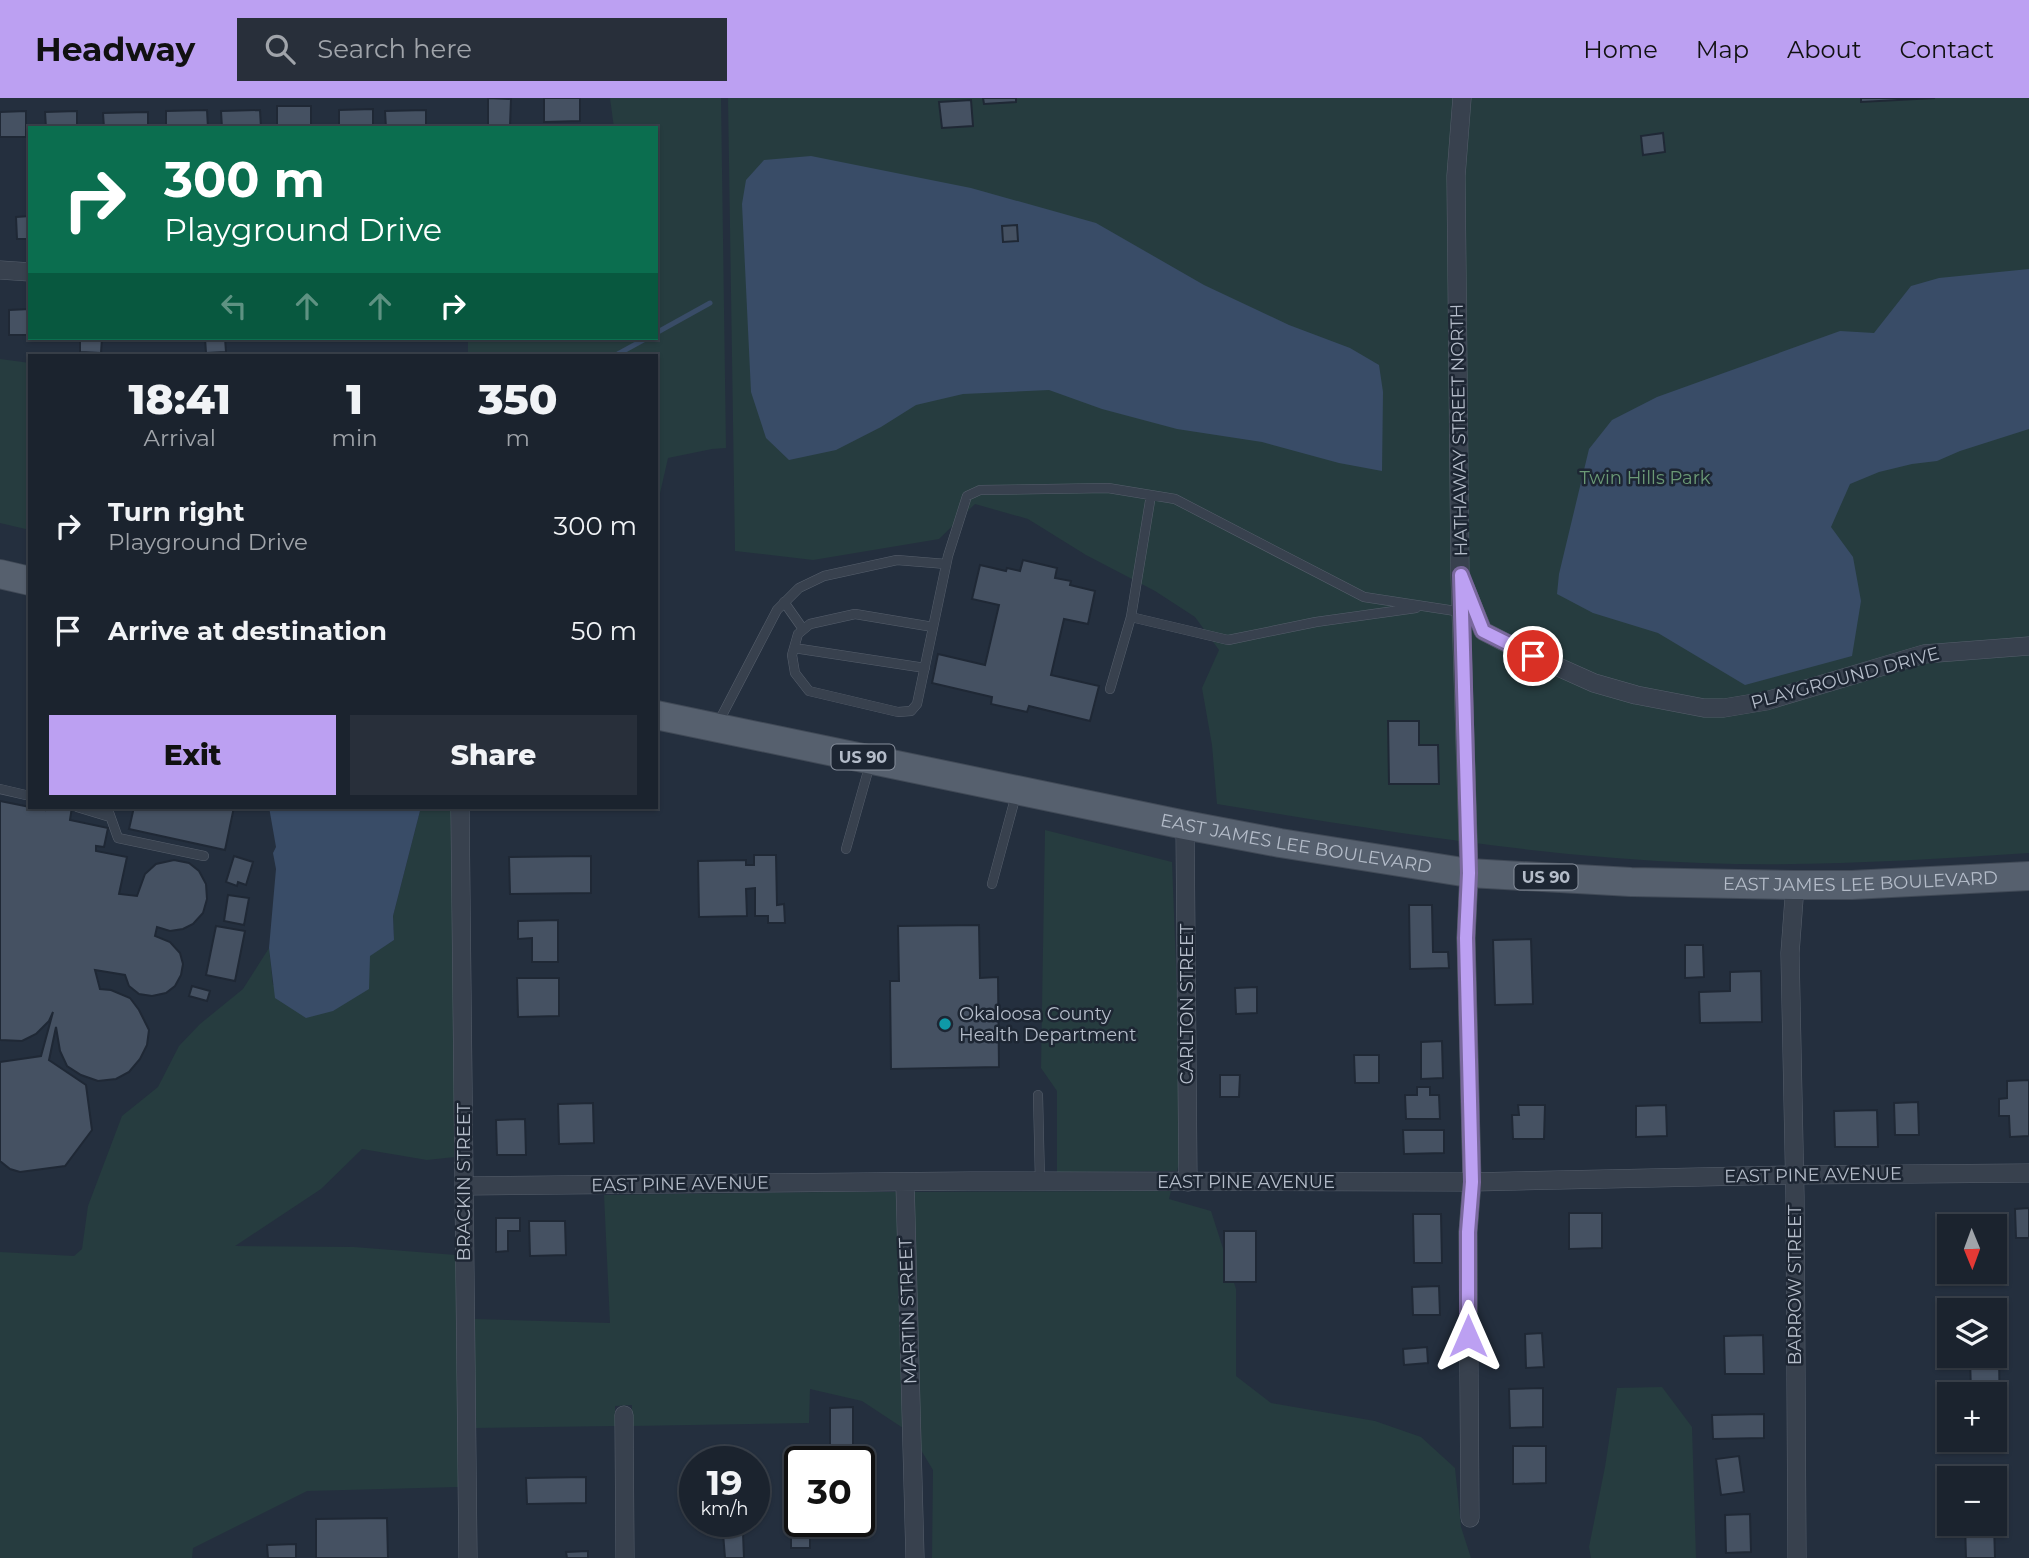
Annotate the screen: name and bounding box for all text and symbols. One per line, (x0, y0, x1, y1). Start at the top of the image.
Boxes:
search box (237, 18, 727, 81)
text: Headway (35, 29, 195, 69)
icon: search (261, 30, 299, 68)
text: Search here (317, 33, 472, 65)
text: Home (1583, 35, 1658, 64)
text: Map (1696, 35, 1749, 64)
text: About (1787, 35, 1861, 64)
text: Contact (1899, 35, 1994, 64)
text: 300 m (164, 150, 325, 209)
icon: right (49, 154, 140, 245)
text: Playground Drive (164, 210, 442, 249)
icon: left (215, 287, 253, 325)
icon: ahead (288, 287, 326, 325)
icon: ahead (361, 287, 399, 325)
icon: right (434, 287, 472, 325)
street label: HATHAWAY STREET NORTH (1446, 304, 1472, 556)
text: 18:41 (129, 373, 231, 425)
text: 1 (346, 373, 363, 425)
text: 350 (478, 373, 557, 425)
text: Arrival (143, 424, 216, 452)
text: min (332, 424, 378, 452)
text: m (506, 424, 530, 452)
park label: Twin Hills Park (1579, 467, 1711, 489)
text: Turn right (108, 496, 244, 528)
icon: right (49, 507, 87, 545)
text: 300 m (554, 510, 637, 542)
text: Playground Drive (108, 528, 308, 556)
icon: arrive (49, 612, 87, 650)
text: Arrive at destination (108, 615, 387, 647)
text: 50 m (571, 615, 637, 647)
pin (1503, 626, 1563, 686)
icon: arrive (1514, 637, 1552, 675)
street label: PLAYGROUND DRIVE (1748, 642, 1942, 714)
button: Exit (49, 715, 336, 795)
button: Share (350, 715, 637, 795)
road number: US 90 (832, 744, 894, 770)
street label: EAST JAMES LEE BOULEVARD (1158, 809, 1433, 878)
road number: US 90 (1514, 864, 1578, 890)
street label: EAST JAMES LEE BOULEVARD (1723, 867, 1998, 896)
street label: CARLTON STREET (1176, 923, 1198, 1084)
place label: Okaloosa County Health Department (959, 1003, 1136, 1046)
marker: Okaloosa County Health Department (937, 1016, 953, 1032)
street label: BRACKIN STREET (453, 1102, 475, 1261)
street label: EAST PINE AVENUE (1724, 1162, 1902, 1188)
street label: EAST PINE AVENUE (591, 1171, 769, 1197)
street label: EAST PINE AVENUE (1157, 1171, 1335, 1193)
street label: BARROW STREET (1784, 1204, 1806, 1365)
north arrow (1937, 1214, 2007, 1284)
map controls (1937, 1214, 2007, 1536)
street label: MARTIN STREET (894, 1237, 922, 1385)
button: layers (1937, 1298, 2007, 1368)
position arrow (1431, 1299, 1505, 1373)
button: + (1937, 1382, 2007, 1452)
speed limit sign: 30 (784, 1446, 875, 1537)
text: 19 (706, 1461, 743, 1504)
button: − (1937, 1466, 2007, 1536)
text: km/h (700, 1498, 749, 1520)

